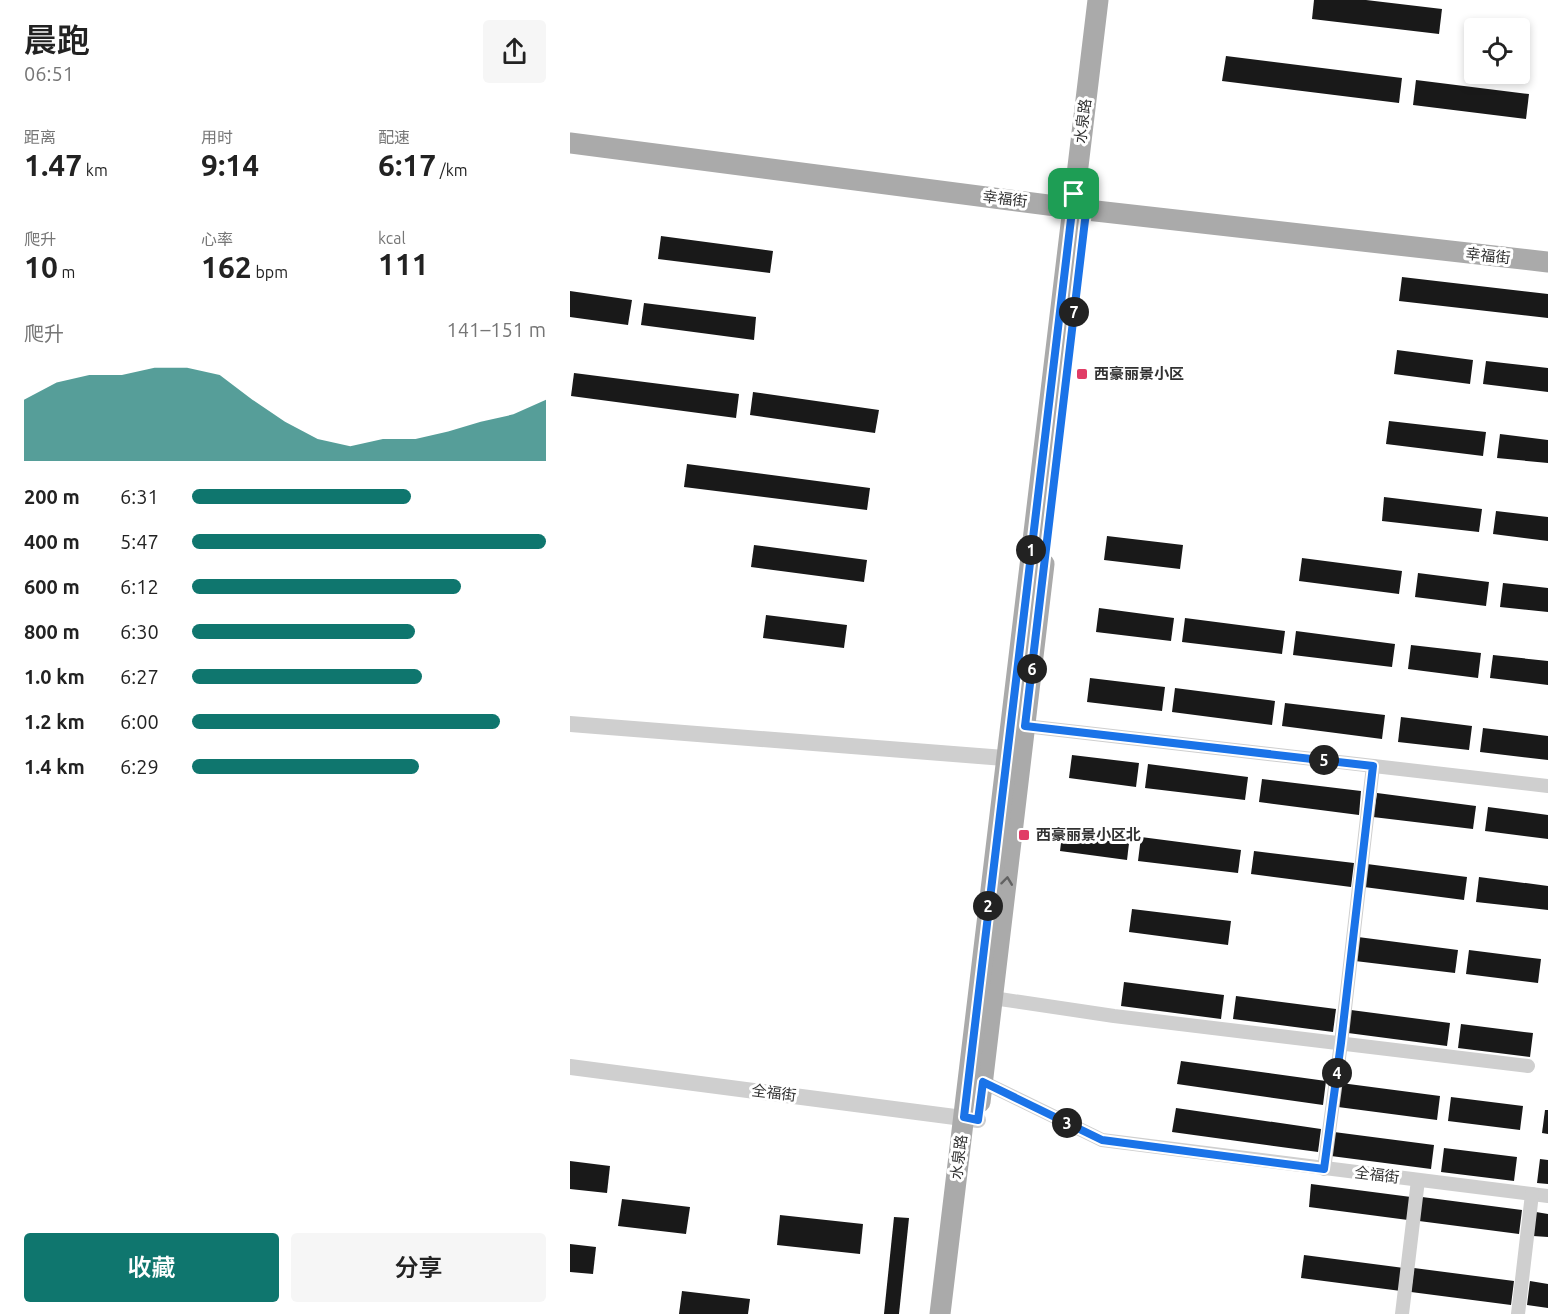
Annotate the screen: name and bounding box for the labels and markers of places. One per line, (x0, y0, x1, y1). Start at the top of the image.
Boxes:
pin (1048, 168, 1099, 219)
pin: 7 (1059, 297, 1089, 327)
place label: 西豪丽景小区 (1094, 365, 1184, 382)
marker: 西豪丽景小区 (1075, 367, 1089, 381)
pin: 1 (1016, 535, 1046, 565)
pin: 6 (1017, 654, 1047, 684)
pin: 5 (1309, 745, 1339, 775)
place label: 西豪丽景小区北 (1036, 826, 1141, 843)
marker: 西豪丽景小区北 (1017, 828, 1031, 842)
pin: 2 (973, 891, 1003, 921)
pin: 4 (1322, 1058, 1352, 1088)
pin: 3 (1052, 1108, 1082, 1138)

